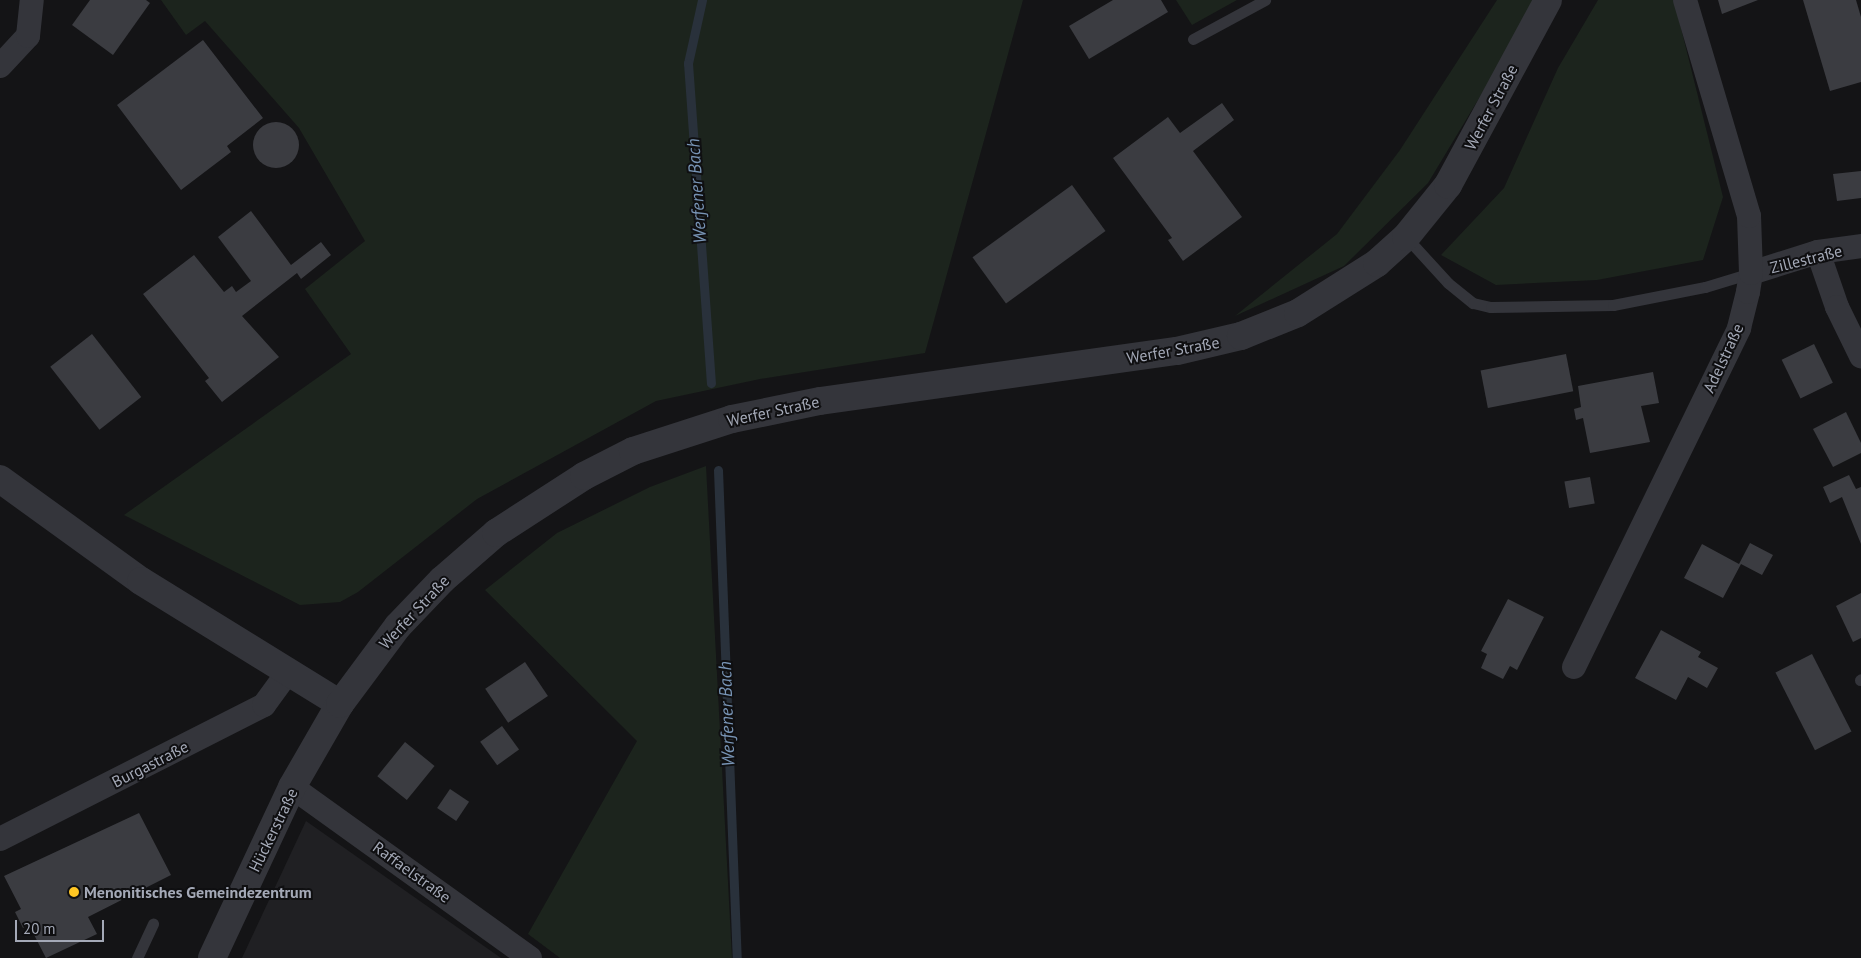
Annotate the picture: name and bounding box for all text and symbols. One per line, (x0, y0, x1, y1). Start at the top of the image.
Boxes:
street label: Werfer Straße (1461, 61, 1521, 153)
water label: Werfener Bach (683, 138, 711, 244)
street label: Zillestraße (1768, 241, 1844, 277)
street label: Adelstraße (1699, 320, 1747, 396)
street label: Werfer Straße (1125, 332, 1221, 368)
street label: Werfer Straße (725, 392, 821, 430)
street label: Werfer Straße (375, 571, 453, 653)
water label: Werfener Bach (714, 661, 740, 767)
street label: Burgastraße (109, 737, 191, 791)
street label: Hückerstraße (244, 785, 302, 875)
street label: Raffaelstraße (369, 837, 455, 907)
place label: Menonitisches Gemeindezentrum (84, 882, 312, 902)
marker: Menonitisches Gemeindezentrum (68, 886, 80, 898)
scale bar (18, 910, 106, 942)
text: 20 m (23, 919, 56, 938)

